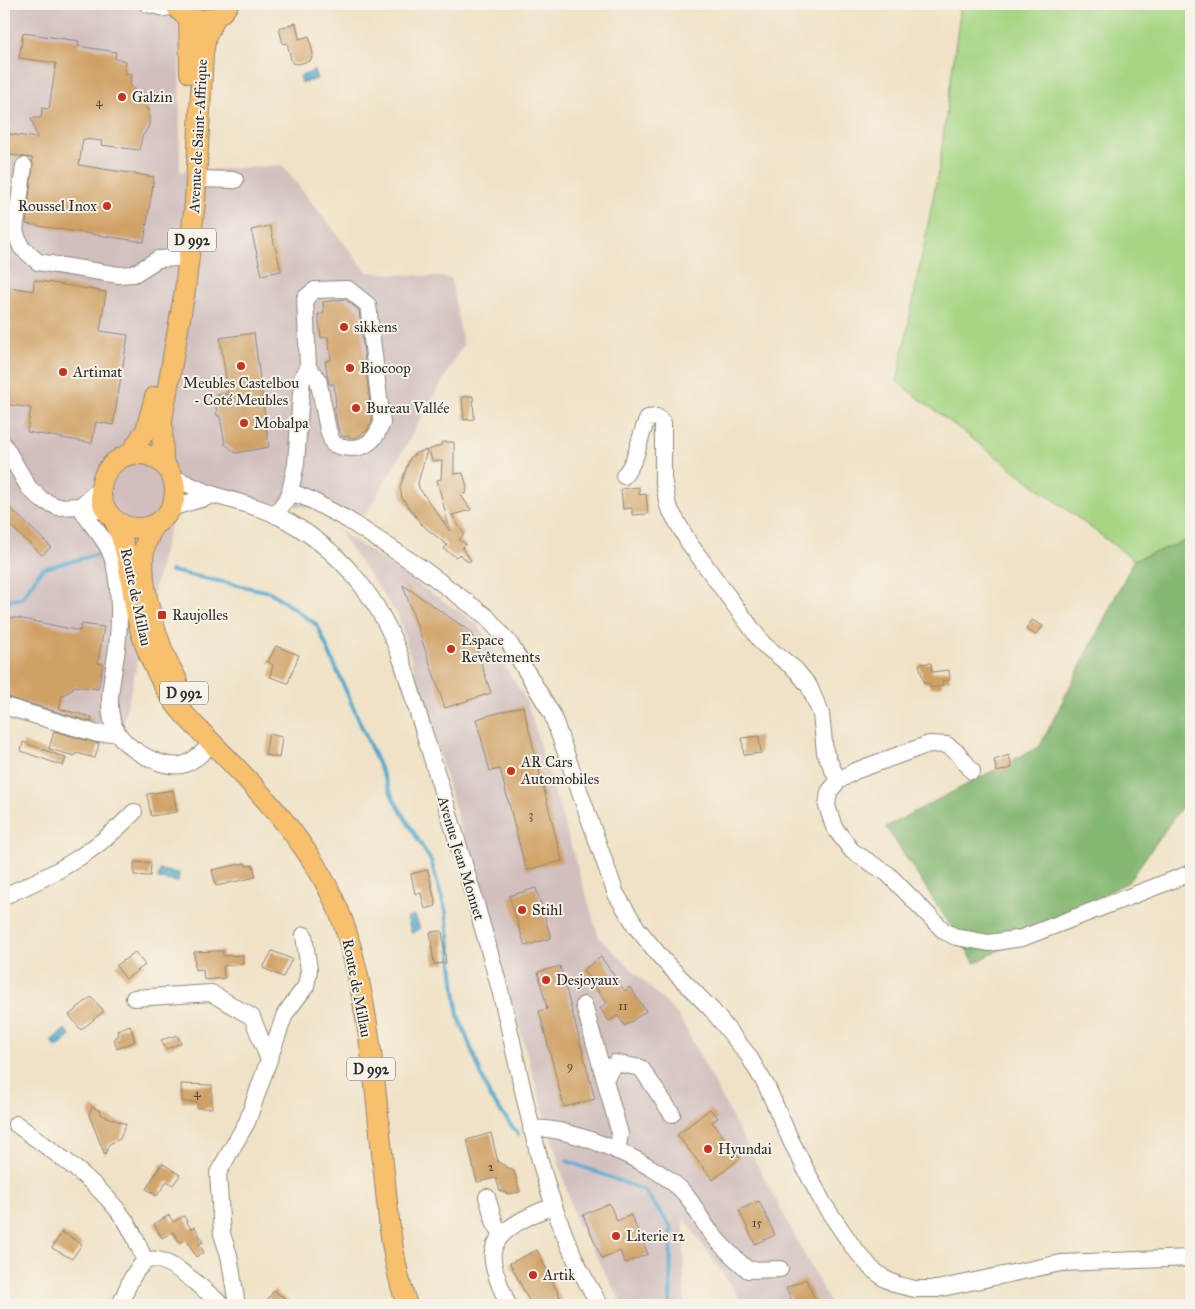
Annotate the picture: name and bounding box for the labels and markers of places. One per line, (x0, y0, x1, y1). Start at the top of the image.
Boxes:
place label: Galzin (132, 88, 173, 106)
marker: Galzin (116, 91, 128, 103)
place label: Roussel Inox (18, 197, 97, 215)
marker: Roussel Inox (101, 200, 113, 212)
place label: sikkens (354, 318, 397, 336)
marker: sikkens (338, 321, 350, 333)
place label: Biocoop (360, 359, 411, 377)
marker: Meubles Castelbou - Coté Meubles (235, 360, 247, 372)
marker: Biocoop (344, 362, 356, 374)
place label: Artimat (72, 363, 123, 381)
marker: Artimat (57, 366, 69, 378)
place label: Meubles Castelbou - Coté Meubles (183, 374, 299, 409)
place label: Bureau Vallée (366, 399, 449, 417)
marker: Bureau Vallée (350, 402, 362, 414)
place label: Mobalpa (254, 414, 309, 432)
marker: Mobalpa (238, 417, 250, 429)
place label: Raujolles (172, 606, 228, 624)
marker: Raujolles (156, 609, 168, 621)
place label: Espace Revêtements (461, 631, 540, 666)
marker: Espace Revêtements (445, 643, 457, 655)
place label: AR Cars Automobiles (520, 753, 599, 788)
marker: AR Cars Automobiles (505, 765, 517, 777)
place label: Stihl (532, 901, 563, 919)
marker: Stihl (516, 904, 528, 916)
place label: Desjoyaux (556, 971, 619, 989)
marker: Desjoyaux (540, 974, 552, 986)
place label: Hyundai (718, 1140, 772, 1158)
marker: Hyundai (702, 1143, 714, 1155)
place label: Literie 12 (626, 1227, 686, 1245)
marker: Literie 12 (610, 1230, 622, 1242)
place label: Artik (542, 1266, 575, 1284)
marker: Artik (527, 1269, 539, 1281)

